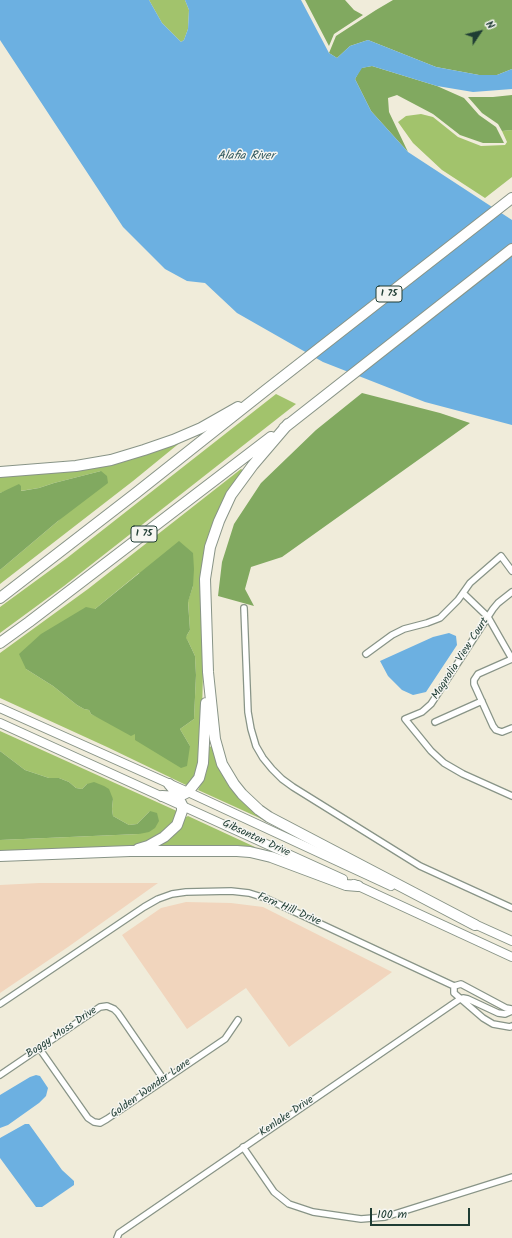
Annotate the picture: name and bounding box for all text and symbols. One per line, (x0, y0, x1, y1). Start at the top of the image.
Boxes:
north arrow (460, 12, 500, 52)
text: N (480, 17, 499, 33)
water label: Alafia River (218, 150, 274, 164)
road number: I 75 (376, 286, 402, 302)
road number: I 75 (131, 526, 157, 542)
street label: Magnolia View Court (430, 616, 492, 702)
street label: Gibsonton Drive (220, 818, 292, 860)
street label: Fern Hill Drive (255, 891, 323, 929)
street label: Boggy Moss Drive (24, 1004, 100, 1062)
street label: Golden Wonder Lane (108, 1056, 194, 1122)
street label: Kenlake Drive (257, 1094, 317, 1140)
scale bar (372, 1200, 472, 1226)
text: 100 m (377, 1205, 407, 1224)

